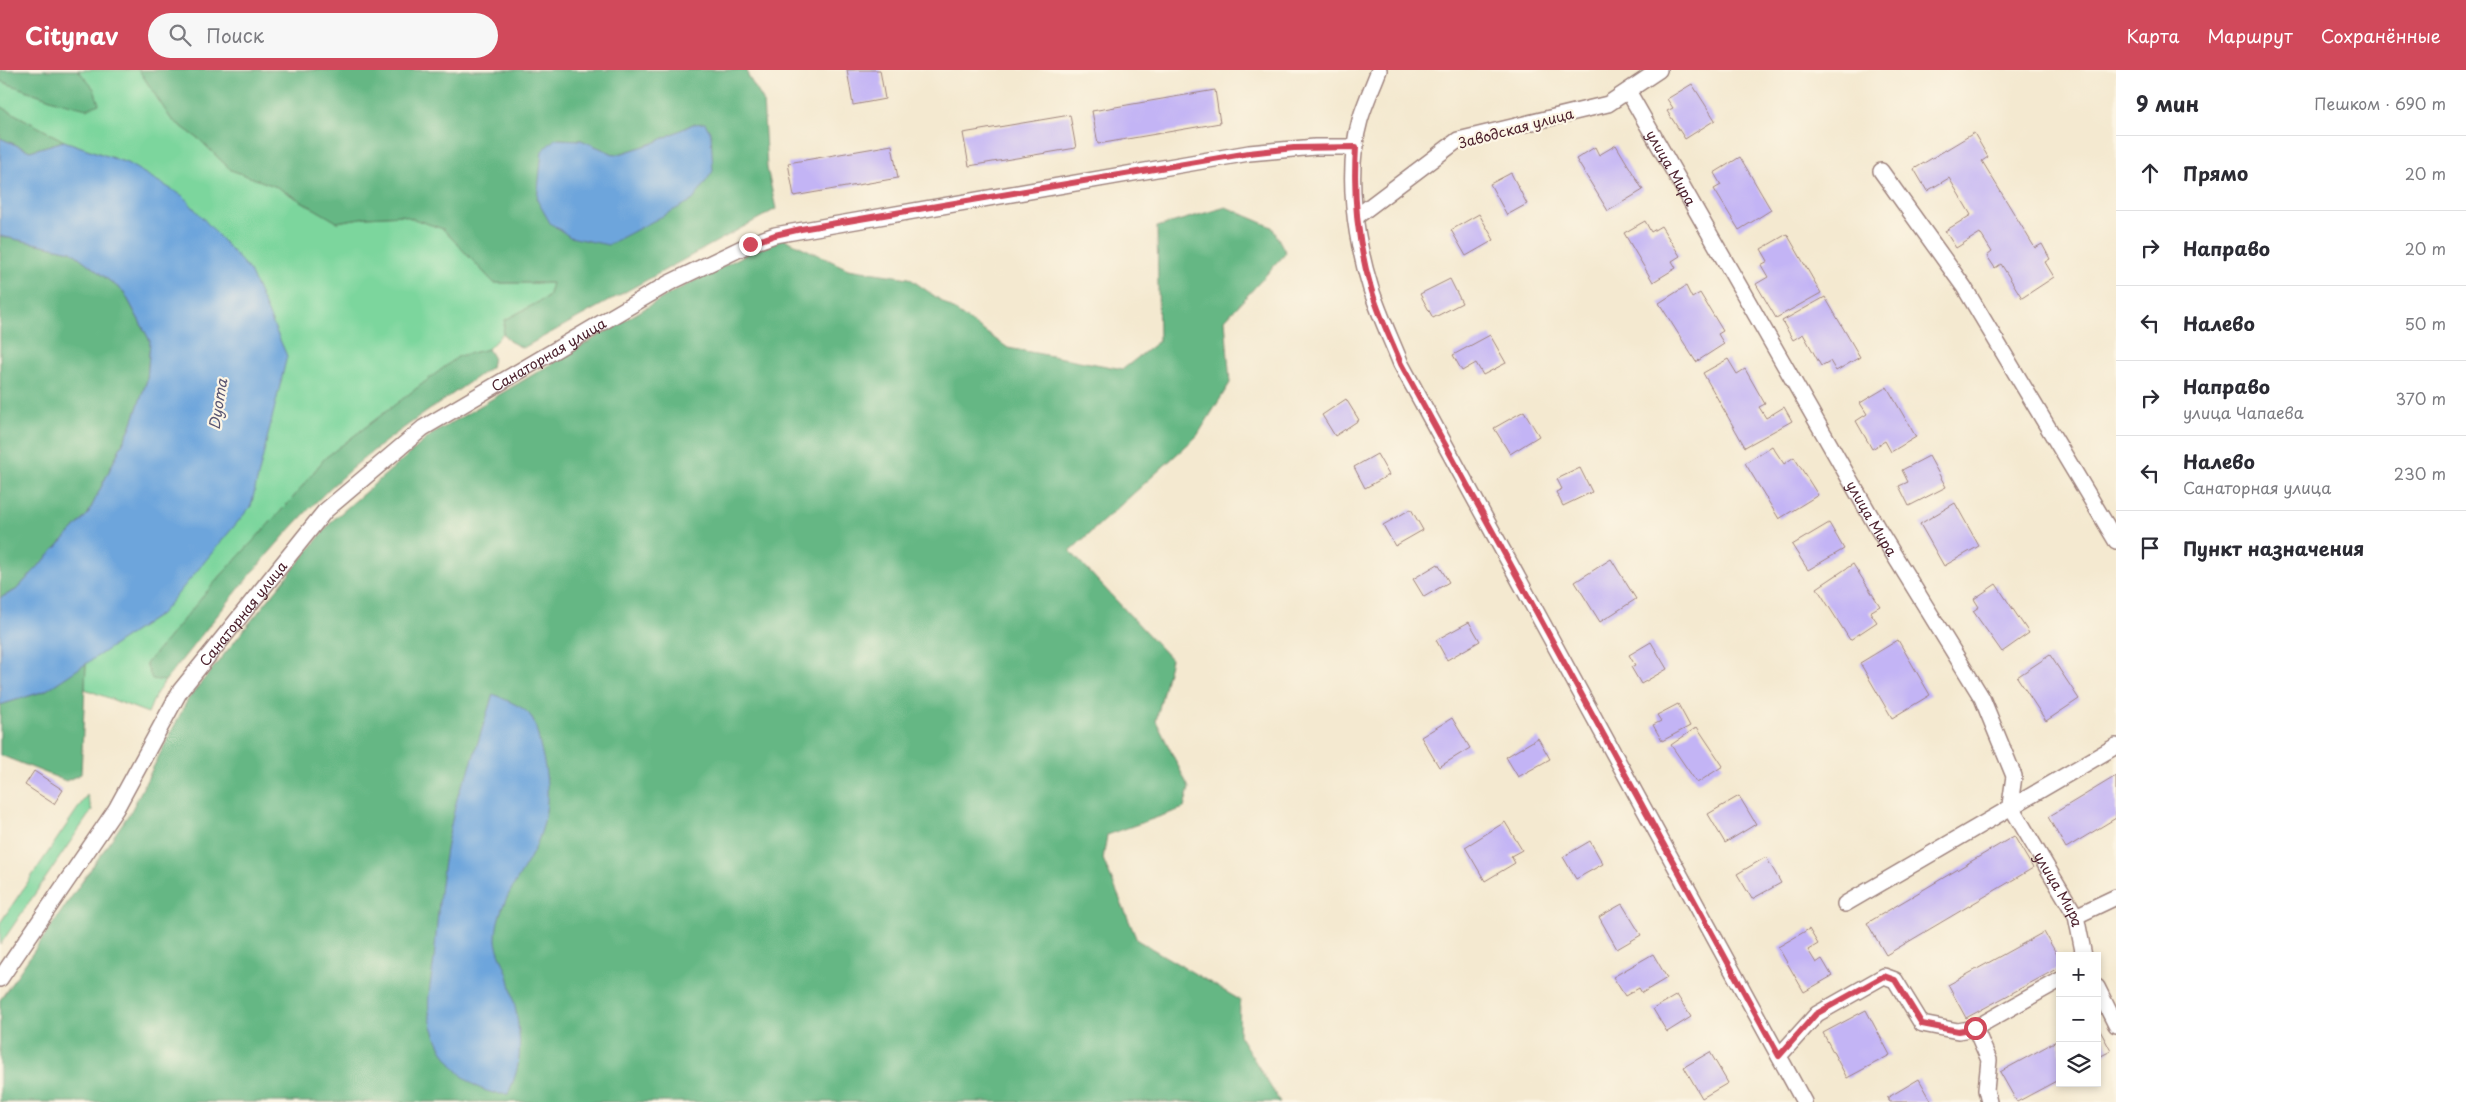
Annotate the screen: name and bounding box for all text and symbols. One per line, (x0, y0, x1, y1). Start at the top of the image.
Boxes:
search box (148, 13, 498, 58)
text: Citynav (25, 17, 118, 53)
icon: search (166, 21, 194, 49)
text: Поиск (206, 21, 264, 49)
text: Карта (2127, 22, 2179, 49)
text: Маршрут (2207, 22, 2293, 49)
text: Сохранённые (2321, 22, 2441, 49)
text: 9 мин (2136, 87, 2199, 119)
text: Пешком · 690 m (2314, 91, 2446, 115)
street label: Заводская улица (1456, 102, 1576, 153)
street label: улица Мира (1642, 126, 1702, 209)
icon: ahead (2136, 159, 2164, 187)
text: Прямо (2183, 159, 2248, 187)
text: 20 m (2405, 161, 2446, 185)
route end (739, 233, 762, 256)
icon: right (2136, 234, 2164, 262)
text: Направо (2183, 234, 2270, 262)
text: 20 m (2405, 236, 2446, 260)
icon: left (2136, 309, 2164, 337)
text: Налево (2183, 309, 2255, 337)
text: 50 m (2405, 311, 2446, 335)
street label: Санаторная улица (487, 312, 610, 396)
text: Направо (2183, 372, 2270, 400)
water label: Dyoma (202, 376, 232, 431)
icon: right (2136, 384, 2164, 412)
text: 370 m (2396, 386, 2446, 410)
text: улица Чапаева (2183, 400, 2304, 424)
text: Налево (2183, 447, 2255, 475)
icon: left (2136, 459, 2164, 487)
text: 230 m (2394, 461, 2446, 485)
text: Санаторная улица (2183, 475, 2331, 499)
street label: улица Мира (1842, 476, 1903, 560)
icon: arrive (2136, 534, 2164, 562)
text: Пункт назначения (2183, 534, 2364, 562)
street label: Санаторная улица (194, 556, 292, 670)
street label: улица Мира (2029, 847, 2088, 929)
map controls (2056, 952, 2101, 1087)
button: + (2056, 952, 2101, 997)
button: − (2056, 997, 2101, 1042)
route start (1964, 1017, 1987, 1040)
button: layers (2056, 1042, 2101, 1087)

